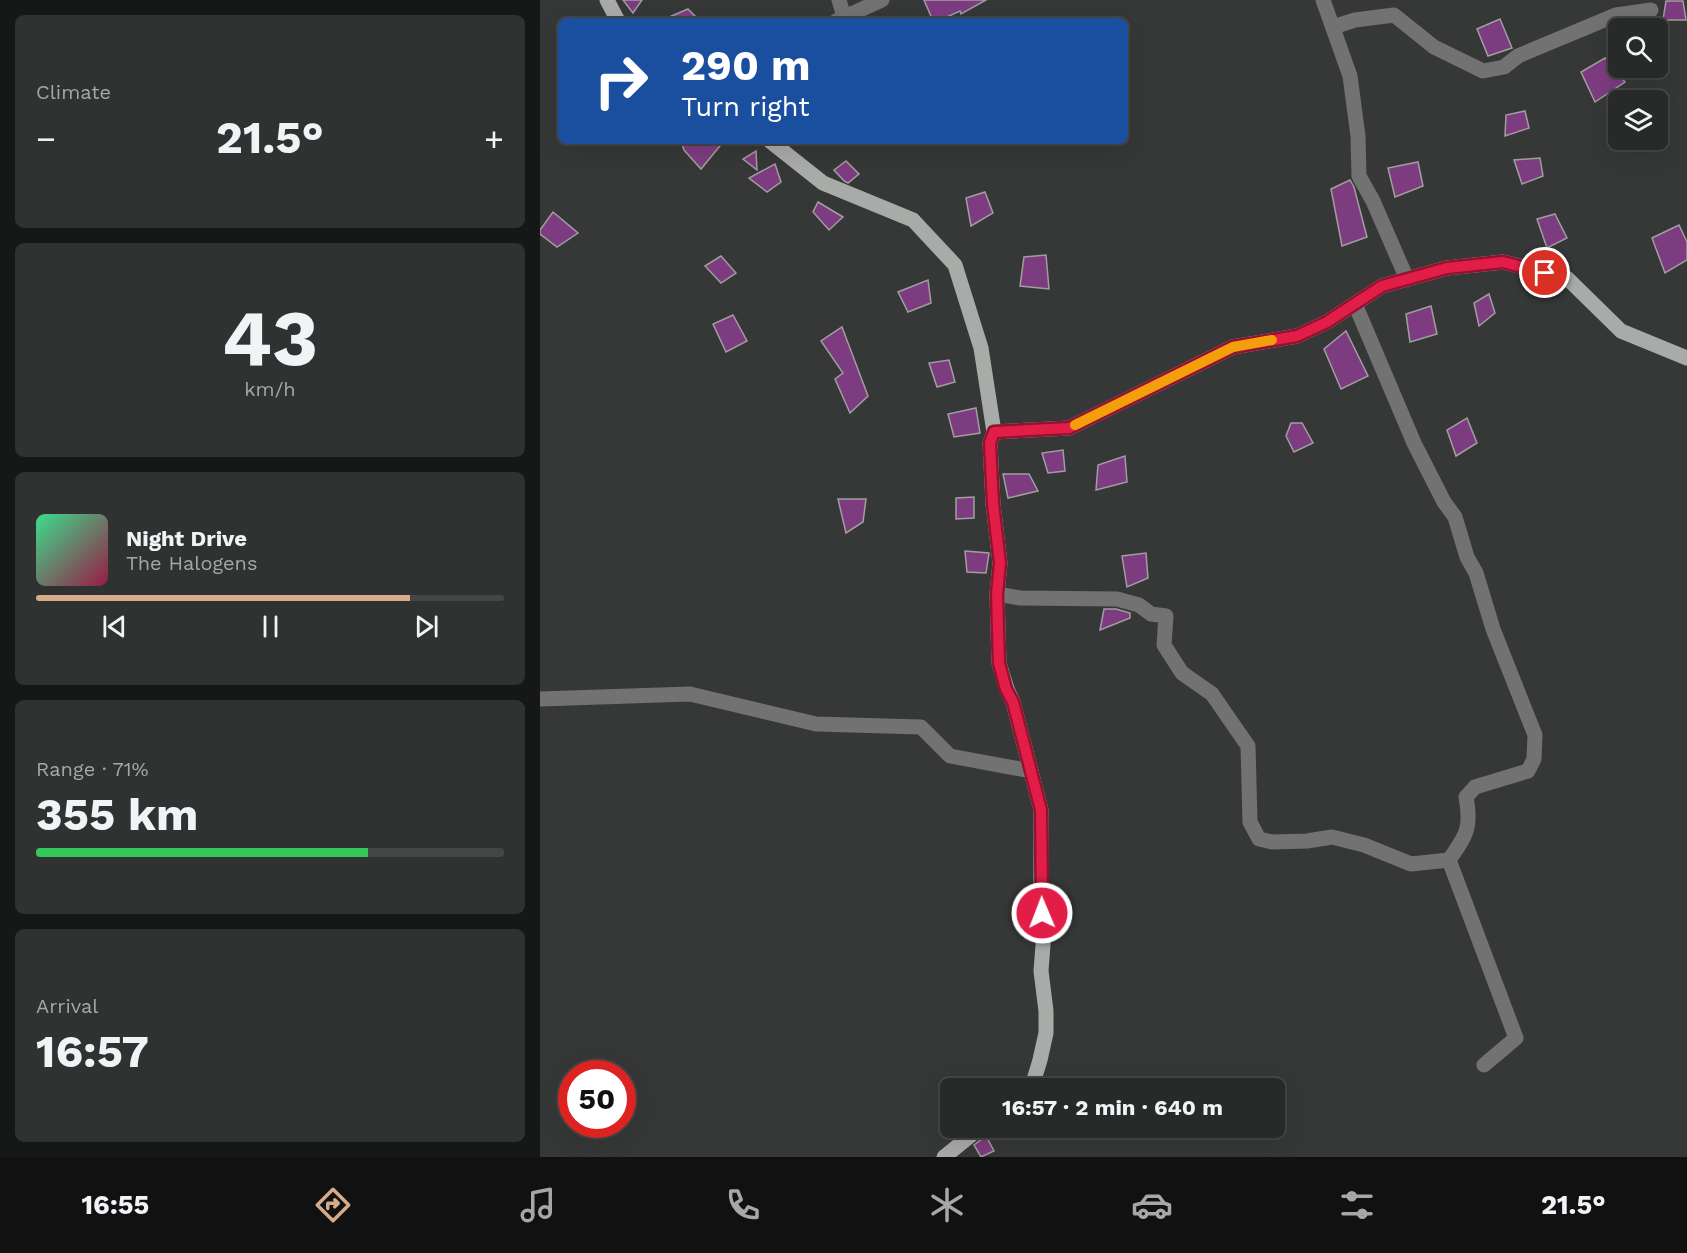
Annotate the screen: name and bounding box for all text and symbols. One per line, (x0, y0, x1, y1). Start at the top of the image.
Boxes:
map controls (1608, 18, 1668, 150)
button: search (1608, 18, 1668, 78)
text: 290 m (681, 41, 811, 90)
icon: right (582, 42, 660, 120)
text: Climate (36, 80, 111, 104)
button: layers (1608, 90, 1668, 150)
text: Turn right (681, 91, 810, 123)
text: 21.5° (216, 111, 324, 164)
text: − (36, 119, 56, 158)
text: + (484, 119, 504, 158)
pin (1519, 247, 1570, 298)
icon: arrive (1528, 256, 1561, 289)
text: 43 (222, 292, 318, 384)
text: km/h (244, 377, 296, 401)
text: Night Drive (126, 526, 247, 551)
text: The Halogens (126, 551, 258, 575)
icon: previous (98, 610, 131, 643)
icon: pause (254, 610, 287, 643)
icon: next (410, 610, 443, 643)
text: Range · 71% (36, 757, 149, 781)
text: 355 km (36, 788, 198, 841)
position arrow (1010, 881, 1074, 945)
text: Arrival (36, 994, 98, 1018)
text: 16:57 (36, 1025, 149, 1078)
speed limit sign: 50 (558, 1060, 636, 1138)
text: 16:57 · 2 min · 640 m (1002, 1095, 1223, 1120)
icon: directions (312, 1184, 354, 1226)
icon: music (517, 1184, 559, 1226)
icon: phone (722, 1184, 764, 1226)
icon: climate (926, 1184, 968, 1226)
icon: car (1131, 1184, 1173, 1226)
icon: filters (1336, 1184, 1378, 1226)
text: 16:55 (81, 1189, 149, 1221)
text: 21.5° (1541, 1189, 1606, 1221)

